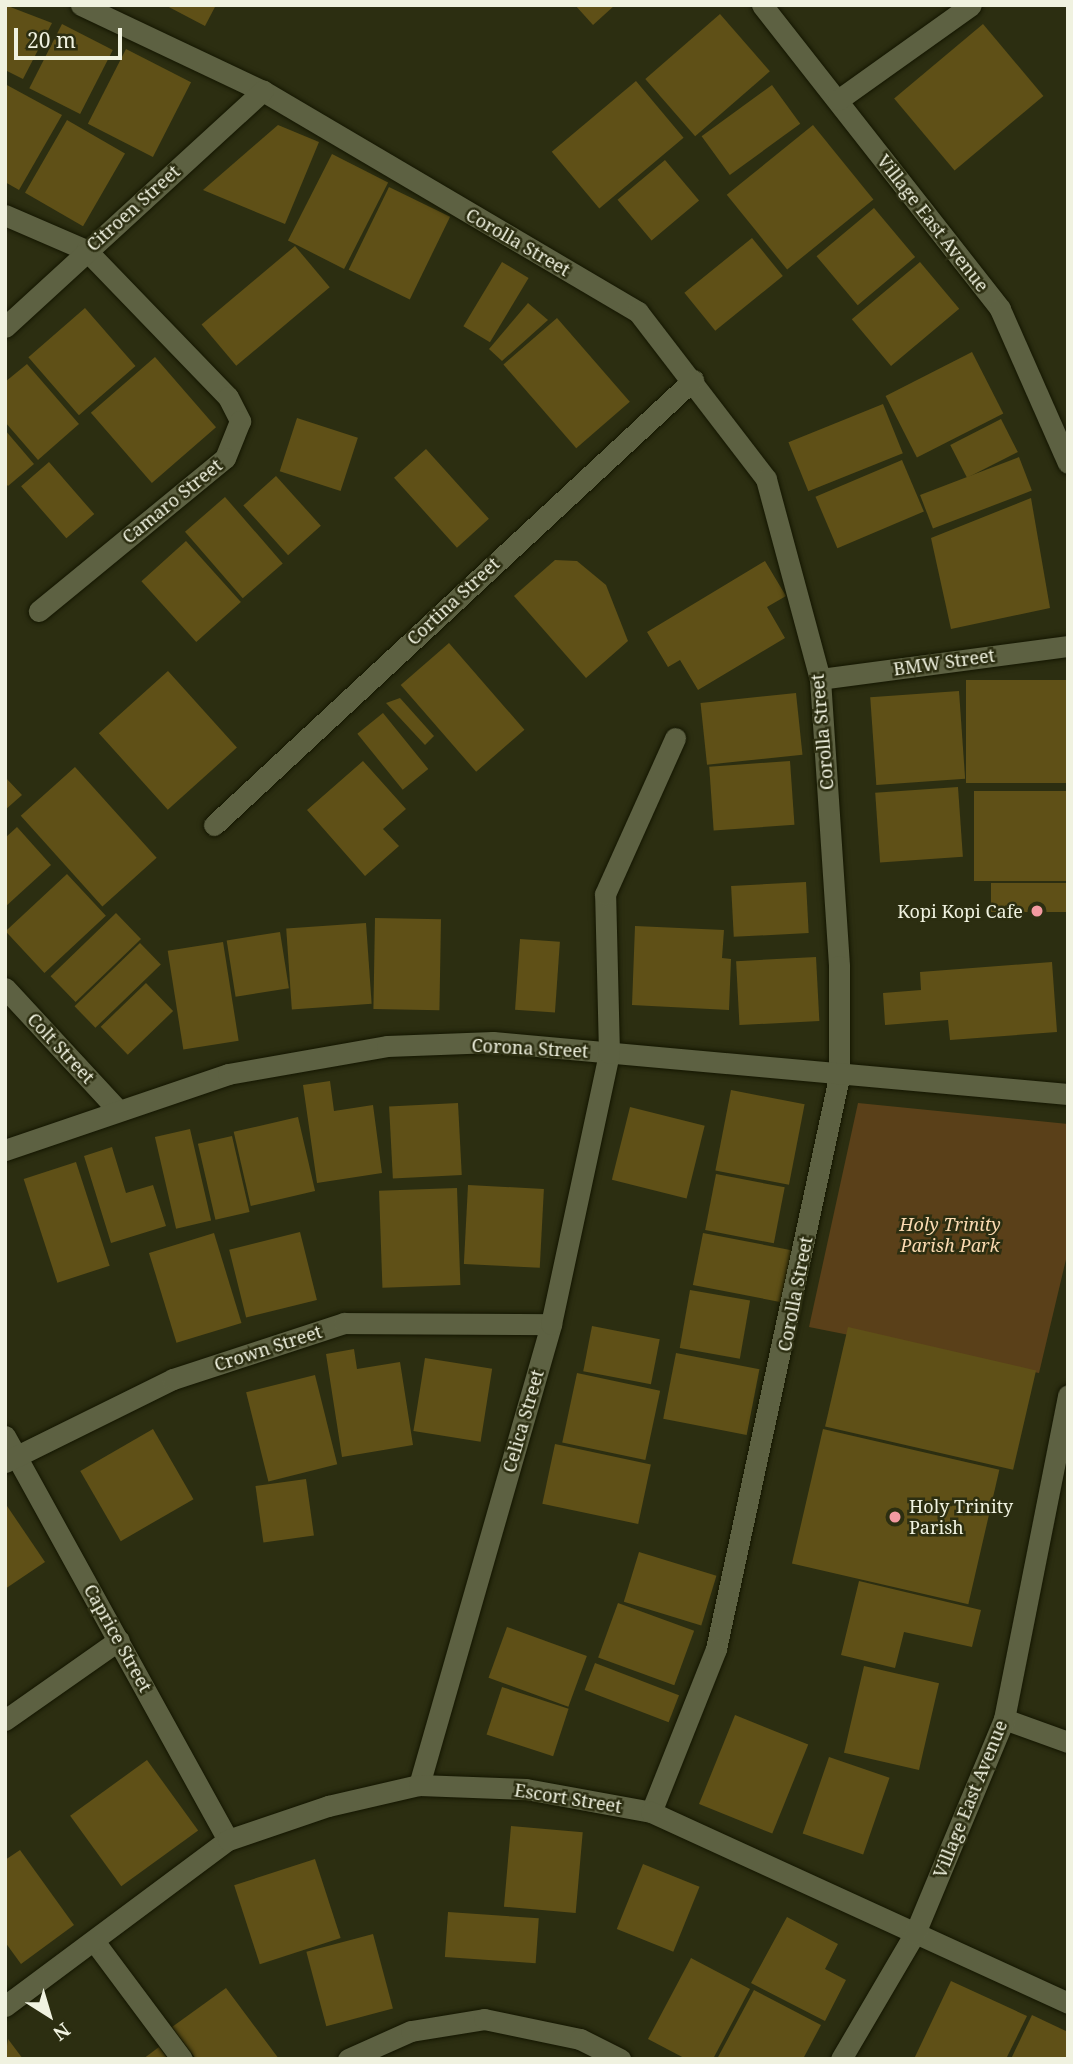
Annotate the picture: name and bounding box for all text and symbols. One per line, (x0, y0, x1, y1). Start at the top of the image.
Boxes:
scale bar (18, 14, 126, 58)
text: 20 m (27, 26, 76, 54)
street label: Village East Avenue (873, 150, 993, 296)
street label: Citroen Street (82, 160, 184, 256)
street label: Corolla Street (462, 204, 574, 280)
street label: Camaro Street (118, 454, 226, 548)
street label: Cortina Street (402, 553, 504, 649)
street label: BMW Street (892, 644, 996, 680)
street label: Corolla Street (806, 673, 838, 791)
place label: Kopi Kopi Cafe (897, 900, 1023, 922)
marker: Kopi Kopi Cafe (1029, 903, 1045, 919)
street label: Colt Street (23, 1008, 99, 1088)
street label: Corona Street (471, 1034, 589, 1062)
park label: Holy Trinity Parish Park (899, 1214, 1001, 1256)
street label: Corolla Street (773, 1235, 817, 1353)
street label: Crown Street (211, 1320, 325, 1376)
street label: Celica Street (498, 1367, 548, 1475)
place label: Holy Trinity Parish (909, 1496, 1013, 1538)
marker: Holy Trinity Parish (887, 1509, 903, 1525)
street label: Caprice Street (80, 1580, 156, 1696)
street label: Village East Avenue (929, 1717, 1011, 1881)
street label: Escort Street (513, 1779, 623, 1817)
north arrow (14, 1980, 84, 2050)
text: N (48, 2017, 75, 2047)

